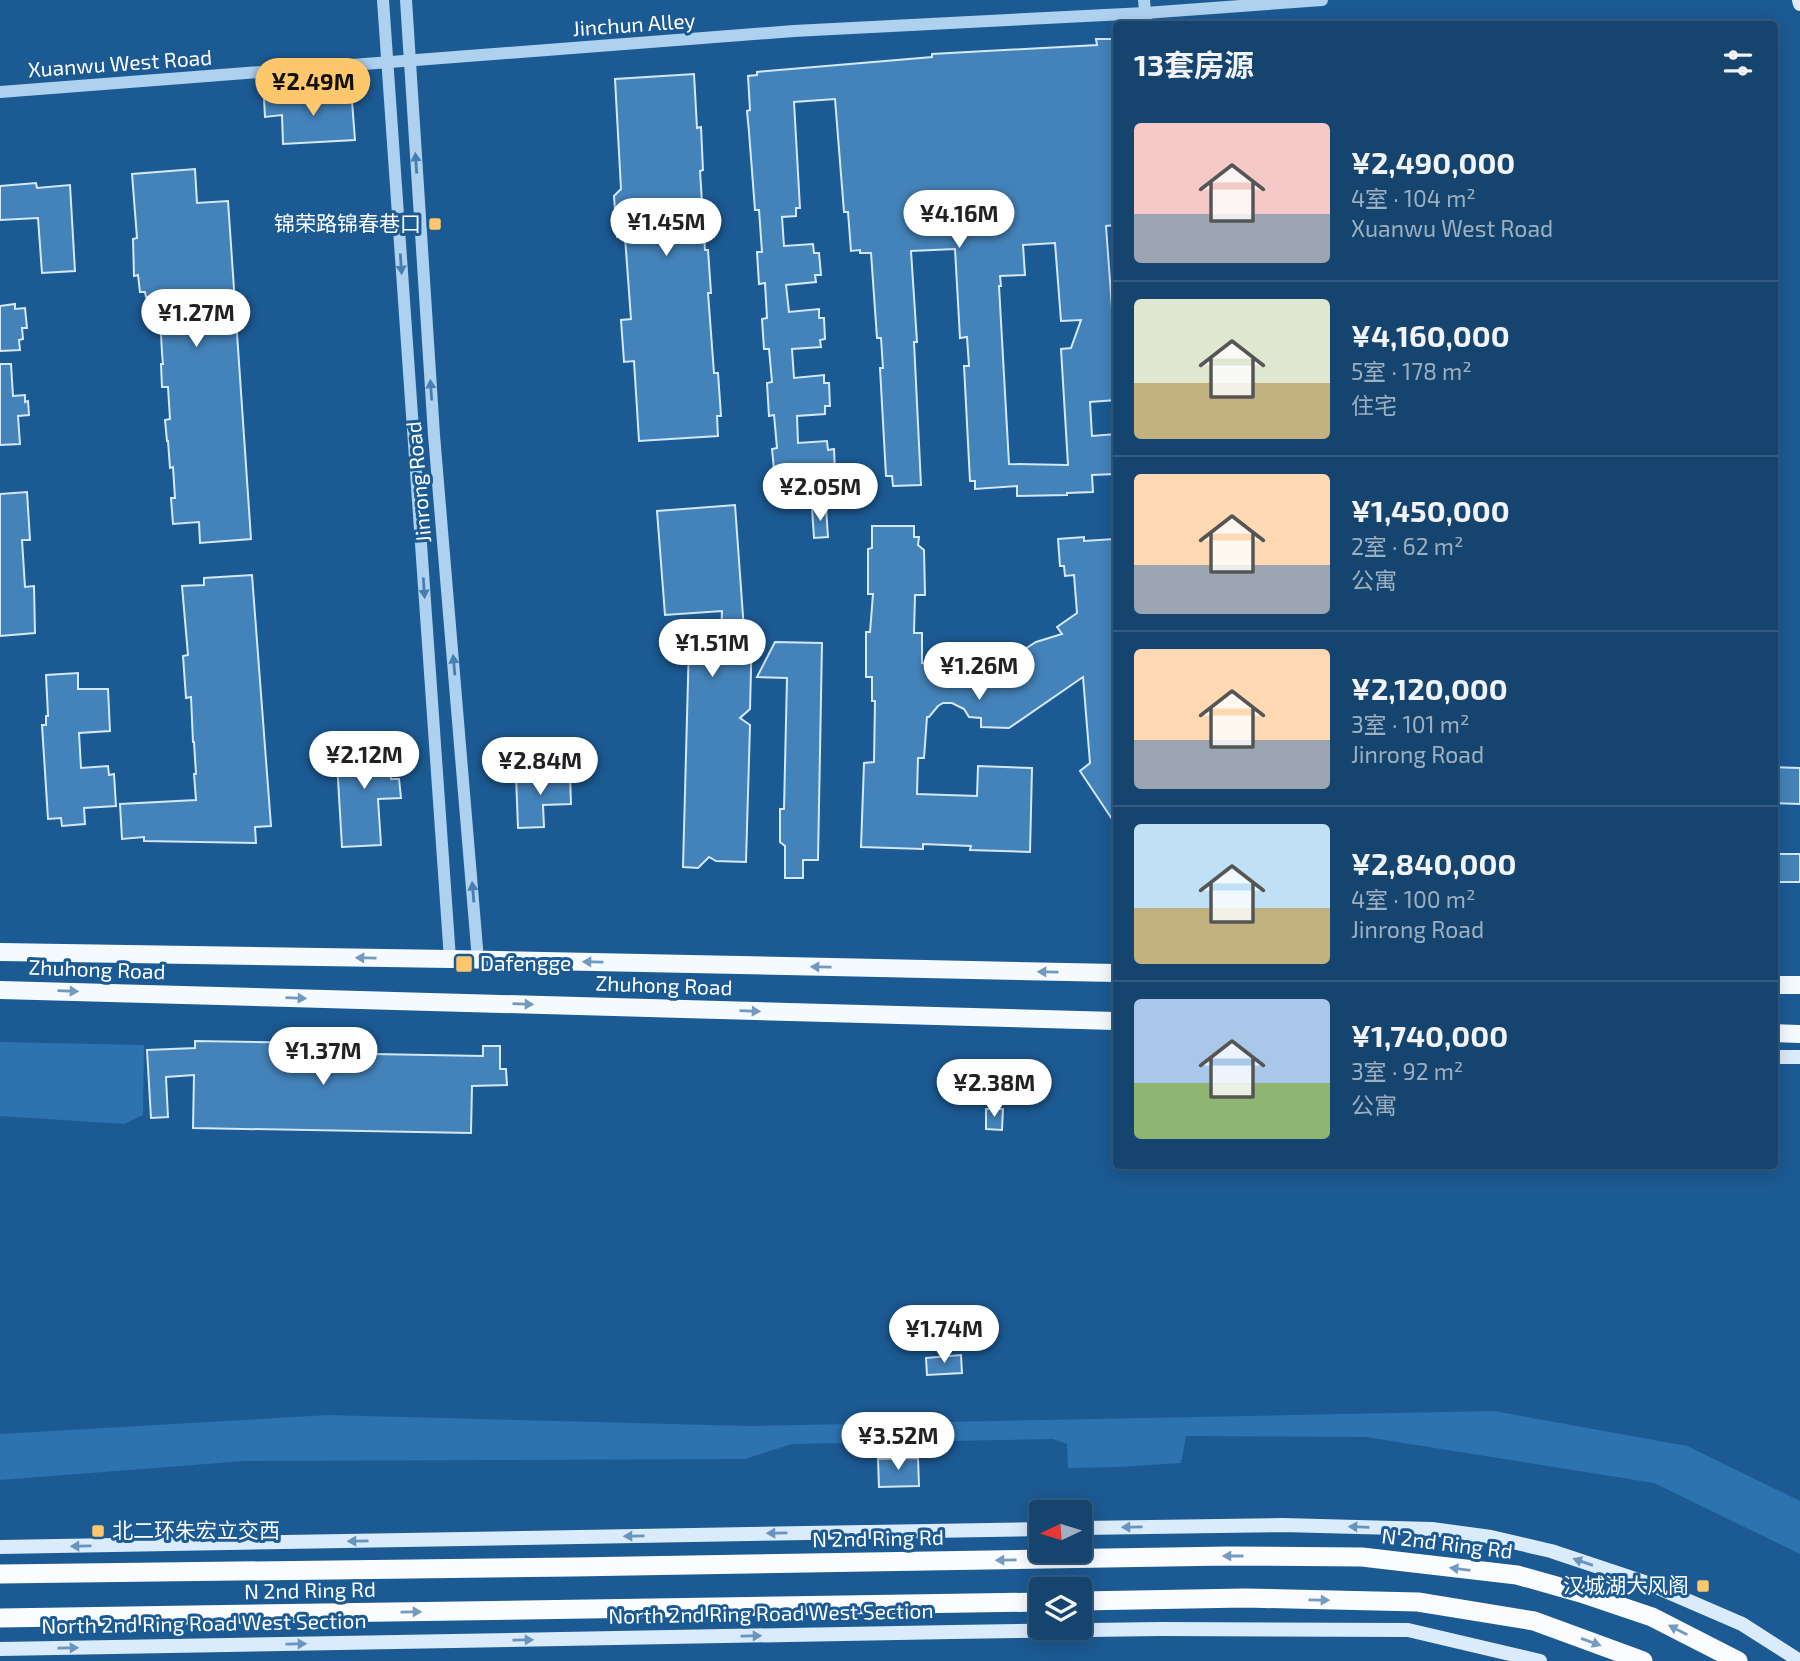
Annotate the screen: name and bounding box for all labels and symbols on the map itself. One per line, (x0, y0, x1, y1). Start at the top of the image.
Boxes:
street label: Jinchun Alley (572, 7, 696, 40)
street label: Xuanwu West Road (27, 44, 213, 81)
pin: ¥2.49M (256, 58, 370, 118)
one-way arrow (411, 152, 422, 174)
pin: ¥4.16M (902, 190, 1016, 250)
pin: ¥1.45M (609, 198, 723, 258)
place label: 锦荣路锦春巷口 (274, 210, 421, 235)
marker: 锦荣路锦春巷口 (427, 216, 443, 232)
one-way arrow (396, 253, 407, 275)
pin: ¥1.27M (139, 290, 253, 349)
one-way arrow (426, 379, 437, 401)
street label: Jinrong Road (400, 420, 435, 544)
pin: ¥2.05M (763, 463, 877, 523)
one-way arrow (419, 578, 430, 600)
pin: ¥1.51M (655, 620, 769, 679)
pin: ¥1.26M (922, 642, 1036, 702)
one-way arrow (448, 654, 459, 676)
pin: ¥2.12M (307, 732, 421, 791)
pin: ¥2.84M (483, 738, 597, 797)
one-way arrow (467, 881, 478, 903)
place label: Dafengge (480, 950, 571, 975)
one-way arrow (355, 952, 377, 964)
street label: Zhuhong Road (28, 954, 166, 983)
marker: Dafengge (454, 954, 474, 974)
one-way arrow (582, 957, 604, 968)
one-way arrow (810, 961, 832, 973)
one-way arrow (1037, 966, 1059, 978)
street label: Zhuhong Road (595, 970, 733, 999)
one-way arrow (57, 986, 79, 997)
one-way arrow (285, 992, 307, 1004)
one-way arrow (512, 999, 534, 1010)
one-way arrow (740, 1005, 762, 1016)
pin: ¥1.37M (266, 1028, 380, 1087)
pin: ¥2.38M (937, 1060, 1051, 1119)
pin: ¥1.74M (887, 1306, 1001, 1365)
pin: ¥3.52M (841, 1412, 955, 1472)
north arrow (1029, 1500, 1092, 1563)
place label: 北二环朱宏立交西 (112, 1517, 280, 1542)
one-way arrow (1121, 1521, 1143, 1533)
one-way arrow (1348, 1521, 1370, 1532)
street label: N 2nd Ring Rd (1380, 1522, 1514, 1563)
marker: 北二环朱宏立交西 (90, 1523, 106, 1539)
street label: N 2nd Ring Rd (812, 1524, 944, 1551)
one-way arrow (766, 1527, 788, 1539)
one-way arrow (623, 1530, 645, 1541)
one-way arrow (347, 1535, 369, 1547)
one-way arrow (70, 1541, 92, 1552)
one-way arrow (1222, 1550, 1244, 1562)
one-way arrow (994, 1554, 1016, 1565)
one-way arrow (1572, 1556, 1593, 1566)
one-way arrow (1449, 1563, 1471, 1574)
place label: 汉城湖大风阁 (1563, 1572, 1689, 1597)
street label: N 2nd Ring Rd (244, 1576, 376, 1603)
marker: 汉城湖大风阁 (1695, 1578, 1711, 1594)
one-way arrow (1309, 1594, 1331, 1606)
street label: North 2nd Ring Road West Section (608, 1597, 934, 1628)
one-way arrow (400, 1606, 422, 1618)
street label: North 2nd Ring Road West Section (41, 1607, 367, 1638)
one-way arrow (1668, 1624, 1688, 1635)
one-way arrow (740, 1630, 762, 1642)
one-way arrow (512, 1634, 534, 1646)
one-way arrow (1580, 1637, 1601, 1648)
one-way arrow (285, 1638, 307, 1650)
one-way arrow (57, 1642, 79, 1654)

